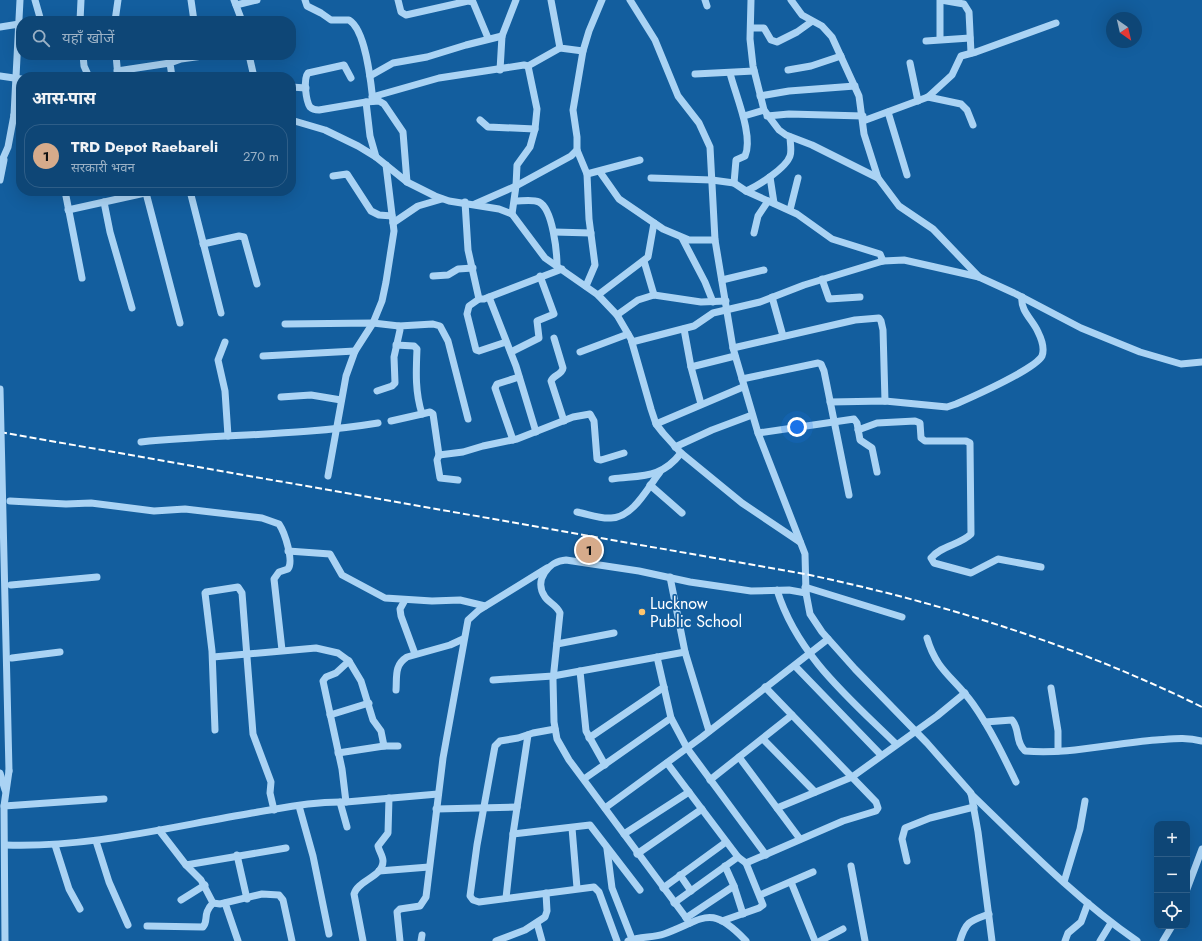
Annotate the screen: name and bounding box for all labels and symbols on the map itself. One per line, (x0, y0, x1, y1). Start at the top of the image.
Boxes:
north arrow (1106, 12, 1142, 48)
your location (787, 417, 807, 437)
pin: 1 (576, 535, 602, 565)
place label: Lucknow Public School (650, 592, 742, 633)
marker: Lucknow Public School (637, 607, 647, 617)

